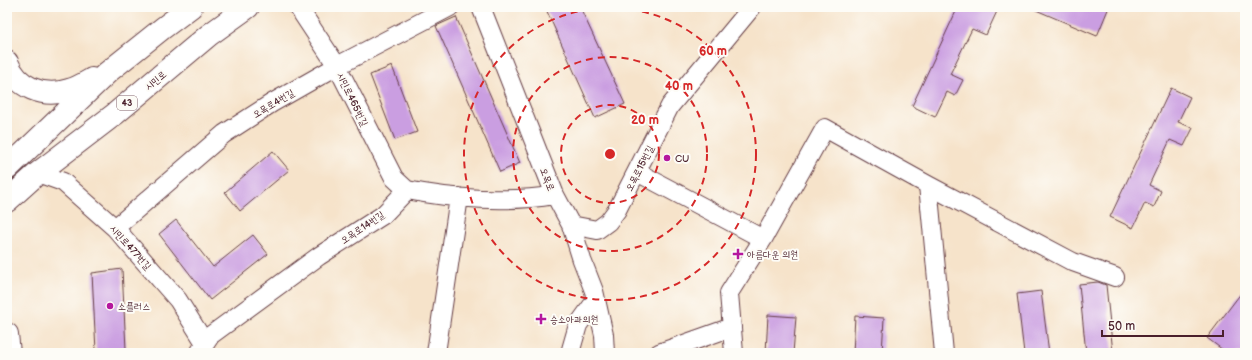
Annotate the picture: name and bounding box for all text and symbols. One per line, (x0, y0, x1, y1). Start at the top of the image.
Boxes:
text: 60 m (699, 44, 727, 59)
street label: 시민로 (143, 68, 169, 93)
street label: 시민로465번길 (334, 71, 370, 128)
text: 40 m (665, 79, 693, 94)
street label: 오목로4번길 (251, 87, 296, 121)
road number: 43 (117, 96, 137, 110)
text: 20 m (631, 113, 659, 128)
street label: 오목로15번길 (623, 144, 657, 193)
centre of rings (603, 147, 617, 161)
marker: CU (662, 153, 672, 163)
place label: CU (675, 153, 689, 165)
street label: 오목로 (537, 166, 557, 193)
street label: 오목로14번길 (338, 209, 387, 247)
street label: 시민로477번길 (107, 223, 154, 273)
marker: 아름다운 의원 (732, 248, 744, 260)
place label: 아름다운 의원 (747, 249, 798, 261)
marker: 소플러스 (105, 301, 115, 311)
place label: 소플러스 (118, 301, 150, 313)
scale bar (1102, 312, 1223, 338)
marker: 승소아과의원 (535, 313, 547, 325)
place label: 승소아과의원 (550, 314, 598, 326)
text: 50 m (1108, 319, 1135, 334)

